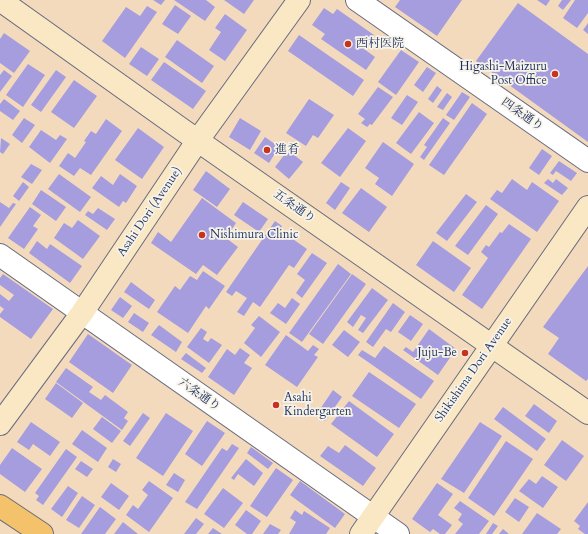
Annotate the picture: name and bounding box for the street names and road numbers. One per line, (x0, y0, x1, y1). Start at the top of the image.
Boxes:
street label: 四条通り (498, 95, 546, 135)
street label: Asahi Dori (Avenue) (115, 165, 185, 259)
street label: 五条通り (270, 187, 318, 227)
street label: Shikishima Dori Avenue (432, 315, 516, 425)
street label: 六条通り (175, 375, 223, 415)

